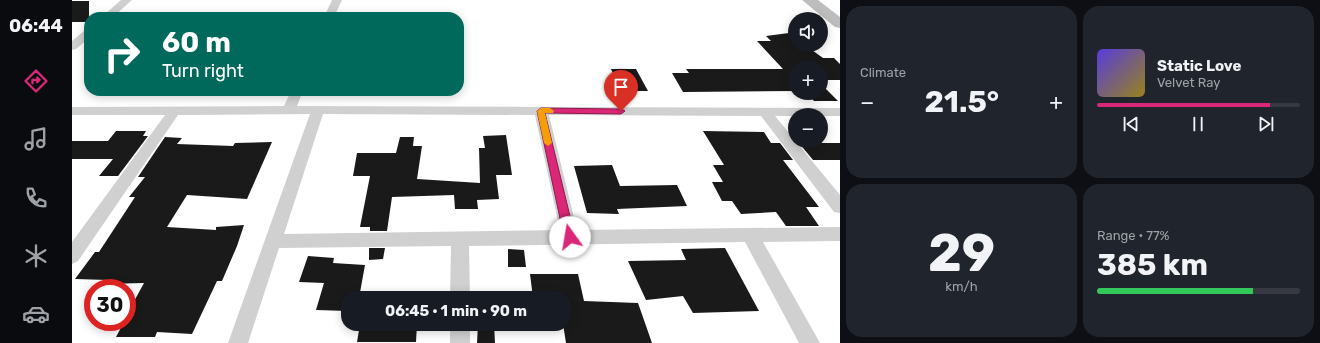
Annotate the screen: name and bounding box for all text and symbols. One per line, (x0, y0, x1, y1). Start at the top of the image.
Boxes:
map controls (788, 12, 828, 148)
button: sound (788, 12, 828, 52)
text: 06:44 (9, 15, 63, 37)
text: 60 m (162, 26, 231, 59)
icon: right (96, 28, 148, 80)
text: Static Love (1157, 57, 1241, 75)
text: Turn right (162, 60, 244, 82)
button: + (788, 60, 828, 100)
text: Climate (860, 65, 906, 80)
icon: directions (22, 67, 50, 95)
pin (604, 70, 638, 111)
text: Velvet Ray (1157, 75, 1220, 90)
icon: arrive (610, 76, 632, 98)
text: 21.5° (924, 84, 999, 120)
text: − (860, 89, 874, 116)
text: + (1049, 89, 1063, 116)
button: − (788, 108, 828, 148)
icon: previous (1120, 113, 1142, 135)
icon: pause (1187, 113, 1209, 135)
icon: next (1255, 113, 1277, 135)
icon: music (22, 125, 50, 153)
icon: phone (22, 184, 50, 212)
position arrow (549, 216, 591, 258)
text: 29 (928, 222, 995, 284)
text: Range · 77% (1097, 228, 1170, 243)
icon: climate (22, 242, 50, 270)
text: 385 km (1097, 247, 1208, 283)
speed limit sign: 30 (84, 279, 136, 331)
text: km/h (945, 279, 978, 294)
icon: car (22, 300, 50, 328)
text: 06:45 · 1 min · 90 m (385, 302, 527, 320)

